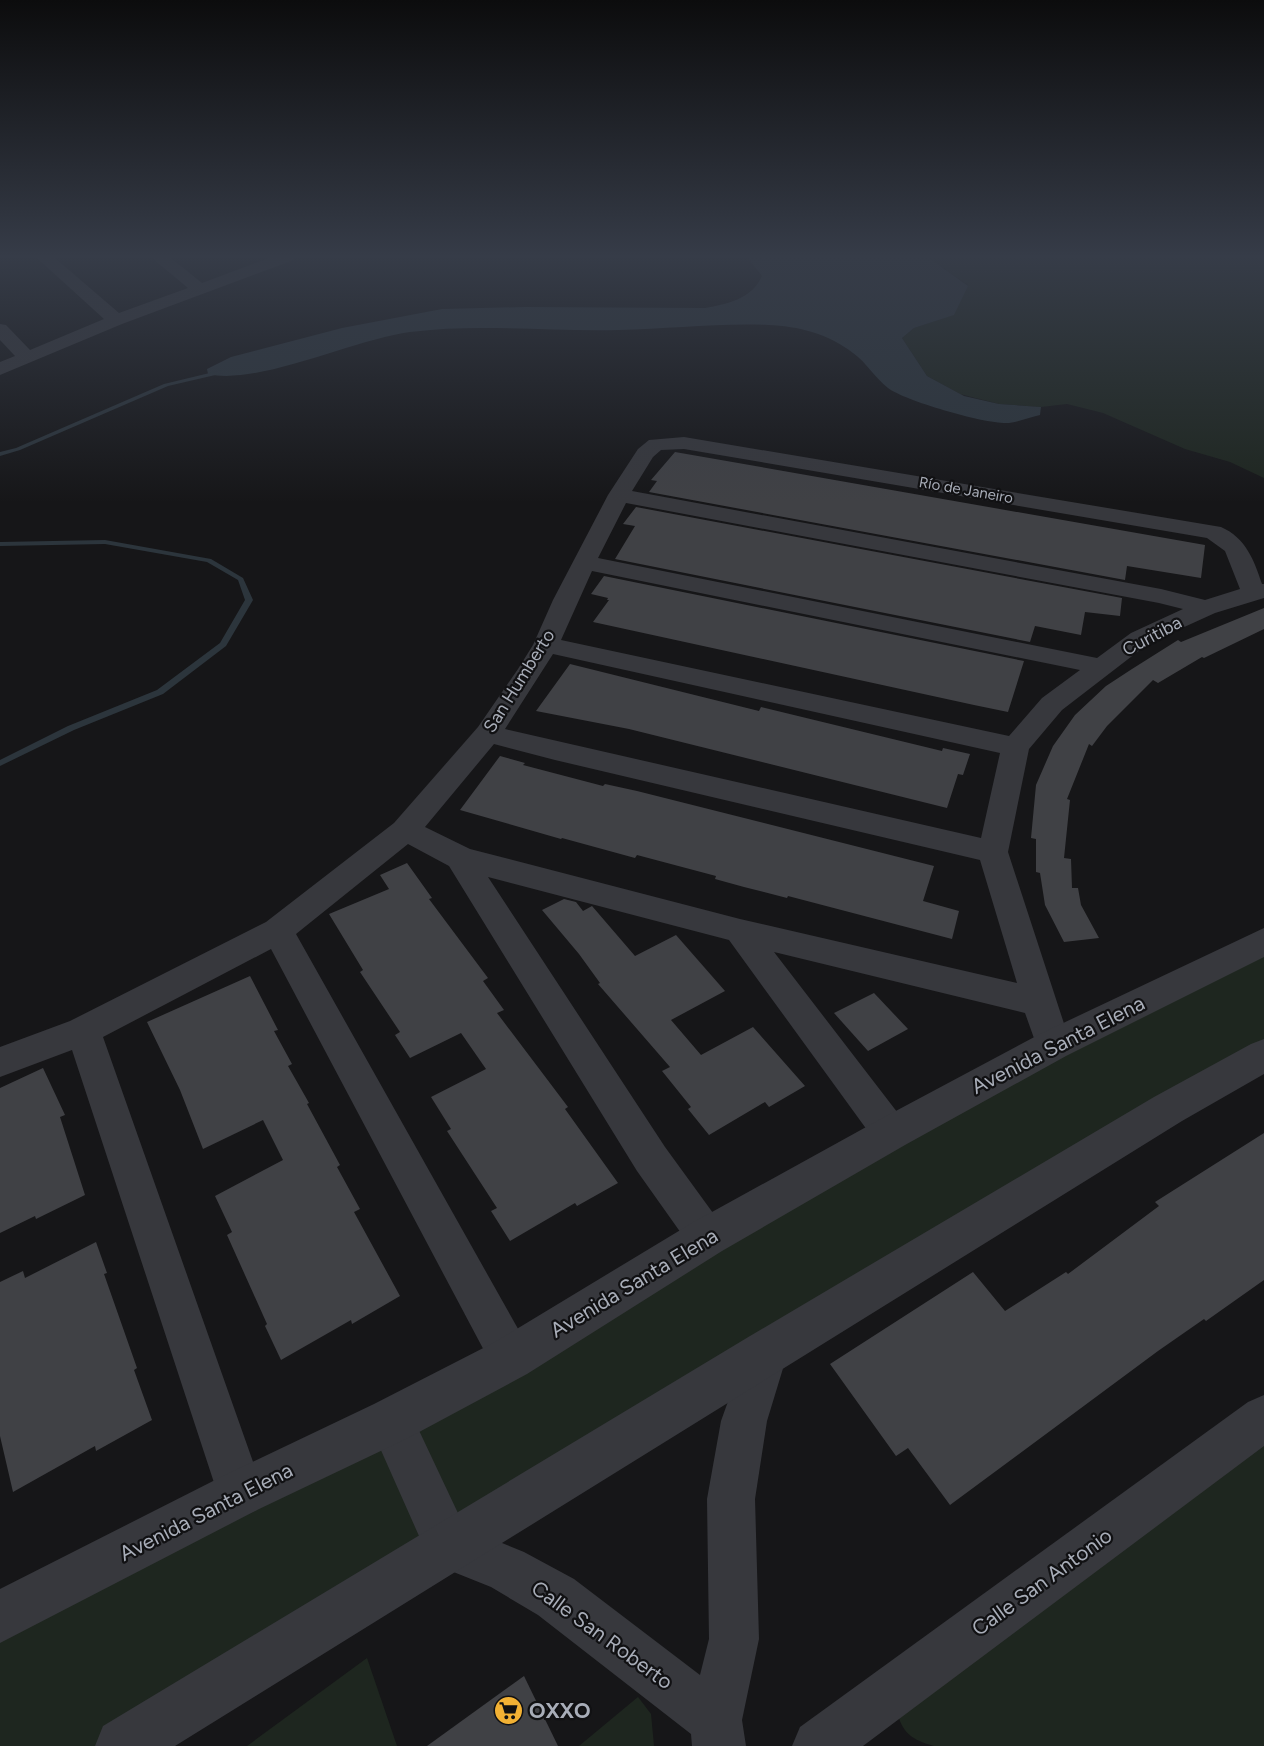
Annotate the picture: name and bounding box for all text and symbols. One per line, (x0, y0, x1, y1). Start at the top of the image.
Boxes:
street label: Río de Janeiro (918, 473, 1015, 507)
street label: Curitiba (1119, 611, 1185, 661)
street label: San Humberto (479, 625, 559, 737)
street label: Avenida Santa Elena (967, 990, 1149, 1099)
street label: Avenida Santa Elena (545, 1223, 722, 1342)
street label: Avenida Santa Elena (115, 1457, 297, 1566)
street label: Calle San Antonio (967, 1522, 1117, 1641)
street label: Calle San Roberto (527, 1575, 678, 1694)
supermarket icon: OXXO (492, 1695, 524, 1727)
place label: OXXO (529, 1698, 591, 1723)

